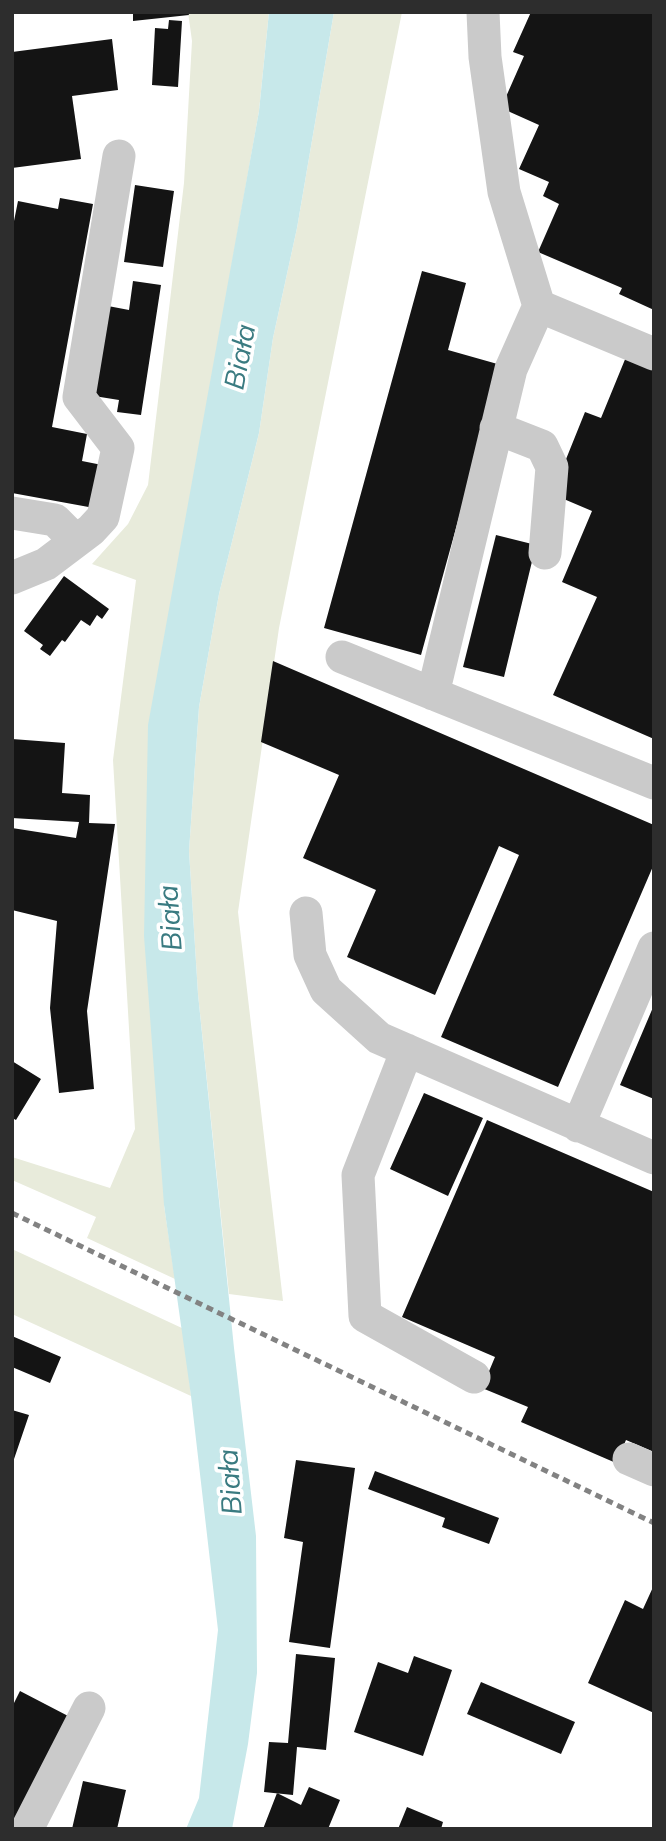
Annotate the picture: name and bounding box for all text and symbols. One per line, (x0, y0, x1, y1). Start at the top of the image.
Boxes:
water label: Biała (218, 321, 264, 393)
water label: Biała (152, 884, 190, 952)
water label: Biała (212, 1448, 250, 1516)

